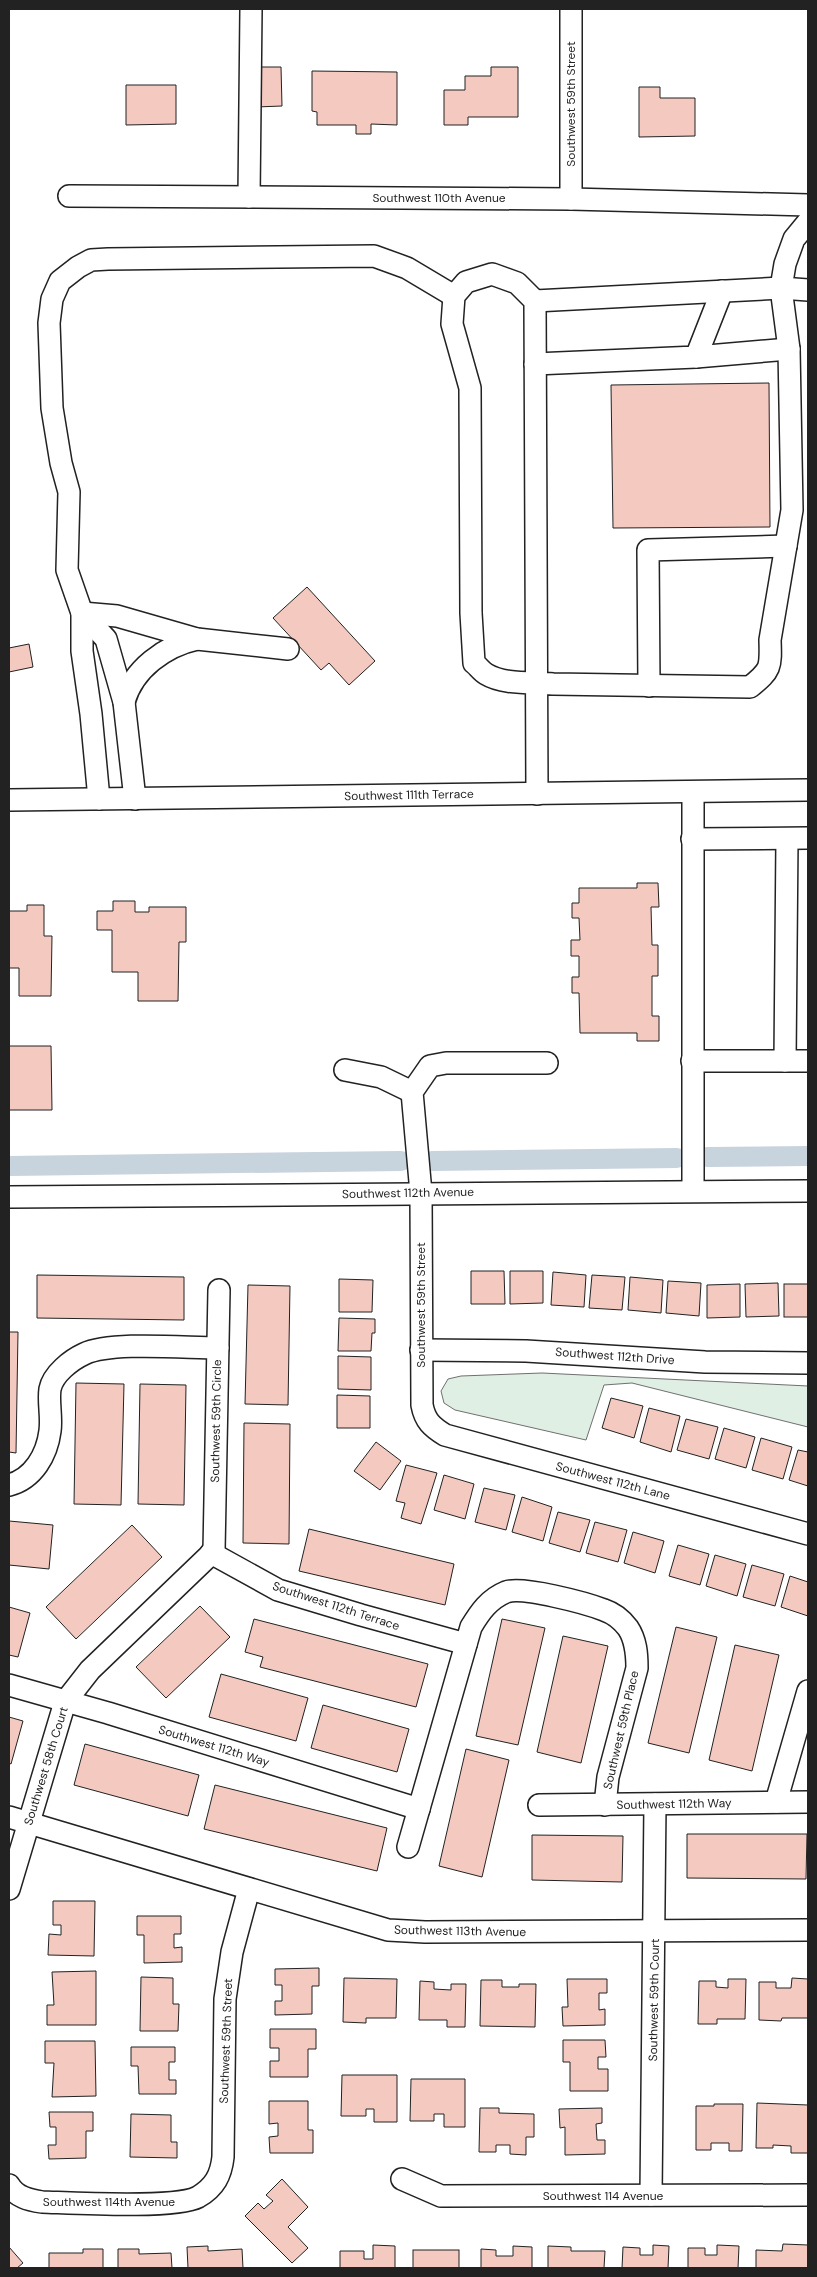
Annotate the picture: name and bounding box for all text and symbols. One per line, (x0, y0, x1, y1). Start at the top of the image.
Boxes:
street label: Southwest 59th Street (563, 41, 579, 167)
street label: Southwest 110th Avenue (372, 190, 506, 206)
street label: Southwest 111th Terrace (344, 786, 474, 804)
street label: Southwest 112th Avenue (342, 1184, 474, 1202)
street label: Southwest 59th Street (413, 1242, 429, 1368)
street label: Southwest 112th Drive (555, 1344, 675, 1368)
street label: Southwest 59th Circle (207, 1359, 225, 1483)
street label: Southwest 112th Lane (554, 1458, 672, 1504)
street label: Southwest 112th Terrace (270, 1578, 402, 1634)
street label: Southwest 59th Place (600, 1669, 642, 1791)
street label: Southwest 58th Court (20, 1705, 72, 1827)
street label: Southwest 112th Way (157, 1722, 272, 1771)
street label: Southwest 112th Way (616, 1795, 732, 1813)
street label: Southwest 113th Avenue (394, 1922, 526, 1940)
street label: Southwest 59th Court (645, 1938, 663, 2062)
street label: Southwest 59th Street (216, 1978, 236, 2104)
street label: Southwest 114 Avenue (543, 2188, 664, 2204)
street label: Southwest 114th Avenue (43, 2194, 175, 2210)

